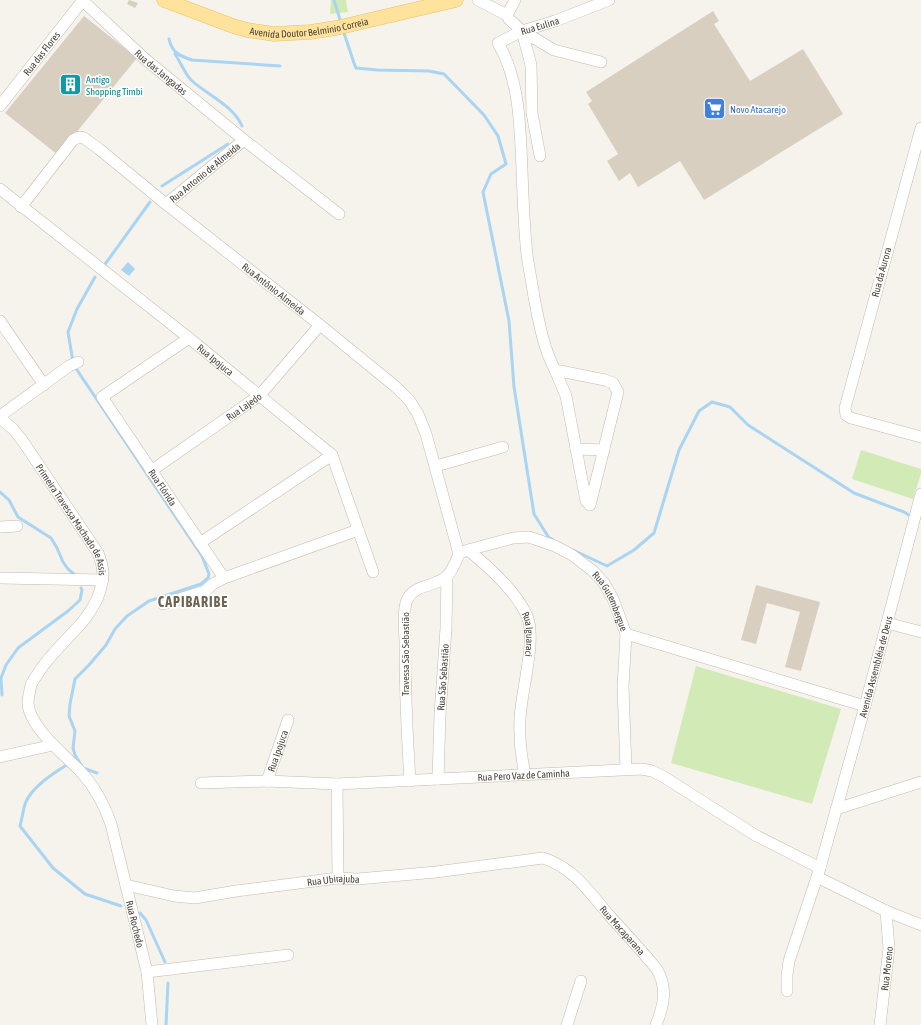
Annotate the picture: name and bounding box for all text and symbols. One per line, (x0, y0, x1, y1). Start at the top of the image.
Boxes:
street label: Rua Eulina (519, 15, 561, 37)
street label: Avenida Doutor Belmínio Correia (249, 16, 370, 40)
street label: Rua das Flores (21, 29, 63, 78)
street label: Rua das Jangadas (132, 47, 190, 97)
building icon: Antigo Shopping Timbi (58, 72, 84, 98)
place label: Antigo Shopping Timbi (86, 74, 143, 97)
supermarket icon: Novo Atacarejo (702, 96, 728, 122)
place label: Novo Atacarejo (730, 104, 786, 115)
street label: Rua Antonio de Almeida (167, 140, 243, 205)
street label: Rua da Aurora (870, 246, 894, 298)
street label: Rua Antônio Almeida (240, 261, 308, 318)
street label: Rua Ipojuca (195, 342, 236, 378)
street label: Rua Lajedo (224, 390, 264, 423)
street label: Primeira Travessa Machado de Assis (34, 462, 108, 576)
street label: Rua Flórida (146, 467, 179, 508)
street label: Rua Gutembergue (590, 569, 630, 633)
district label: CAPIBARIBE (158, 594, 228, 610)
street label: Rua Iguaraci (520, 610, 535, 657)
street label: Travessa São Sebastião (400, 612, 411, 696)
street label: Avenida Assembléia de Deus (857, 614, 895, 719)
street label: Rua São Sebastião (435, 643, 451, 711)
street label: Rua Ipojuca (266, 728, 290, 773)
street label: Rua Pero Vaz de Caminha (477, 768, 570, 783)
street label: Rua Ubirajuba (306, 873, 360, 888)
street label: Rua Rochedo (124, 899, 146, 949)
street label: Rua Macaparana (598, 904, 647, 957)
street label: Rua Moreno (879, 945, 895, 991)

